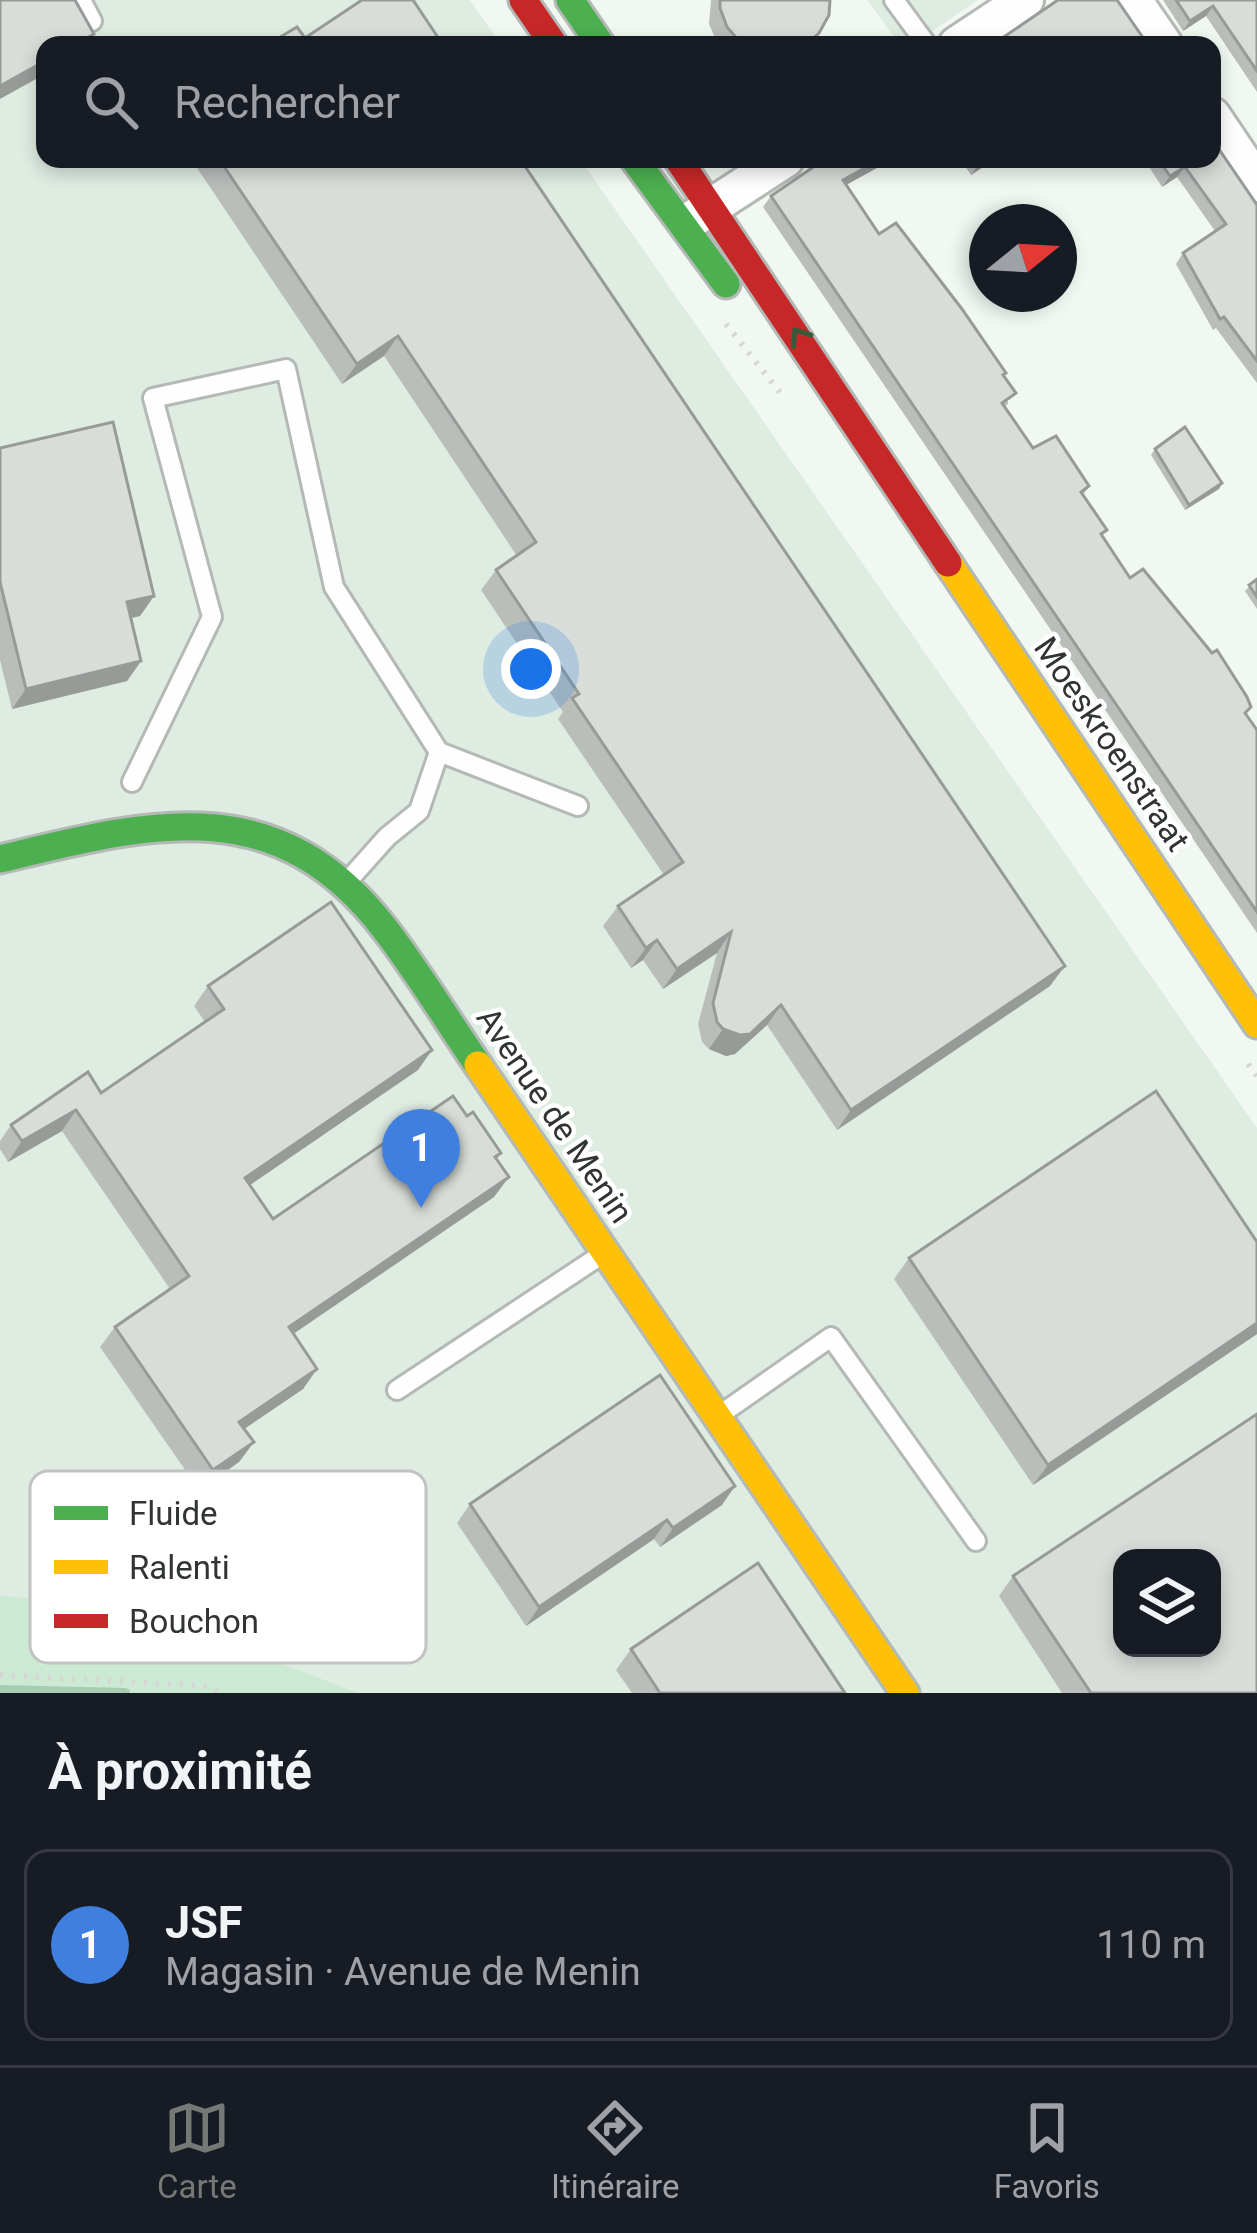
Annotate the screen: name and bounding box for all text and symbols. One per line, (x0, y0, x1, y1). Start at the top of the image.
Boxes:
search box (36, 36, 1221, 168)
icon: search (78, 69, 144, 135)
text: Rechercher (174, 76, 400, 129)
north arrow (969, 204, 1077, 312)
one-way arrow (791, 327, 813, 349)
street label: Moeskroenstraat (1026, 630, 1198, 858)
your location (501, 639, 561, 699)
street label: Avenue de Menin (469, 1000, 641, 1230)
pin: 1 (382, 1109, 460, 1208)
legend (30, 1471, 426, 1663)
text: Fluide (129, 1494, 218, 1533)
text: Ralenti (129, 1548, 230, 1587)
map controls (1113, 1549, 1221, 1657)
button: layers (1113, 1549, 1221, 1657)
text: Bouchon (129, 1602, 259, 1641)
text: À proximité (48, 1742, 312, 1801)
text: JSF (165, 1896, 243, 1949)
text: 1 (79, 1922, 101, 1968)
text: 110 m (1096, 1922, 1206, 1968)
text: Magasin · Avenue de Menin (165, 1949, 641, 1995)
tab: Carte (157, 2095, 237, 2206)
tab: Itinéraire (551, 2095, 679, 2206)
tab: Favoris (994, 2095, 1100, 2206)

